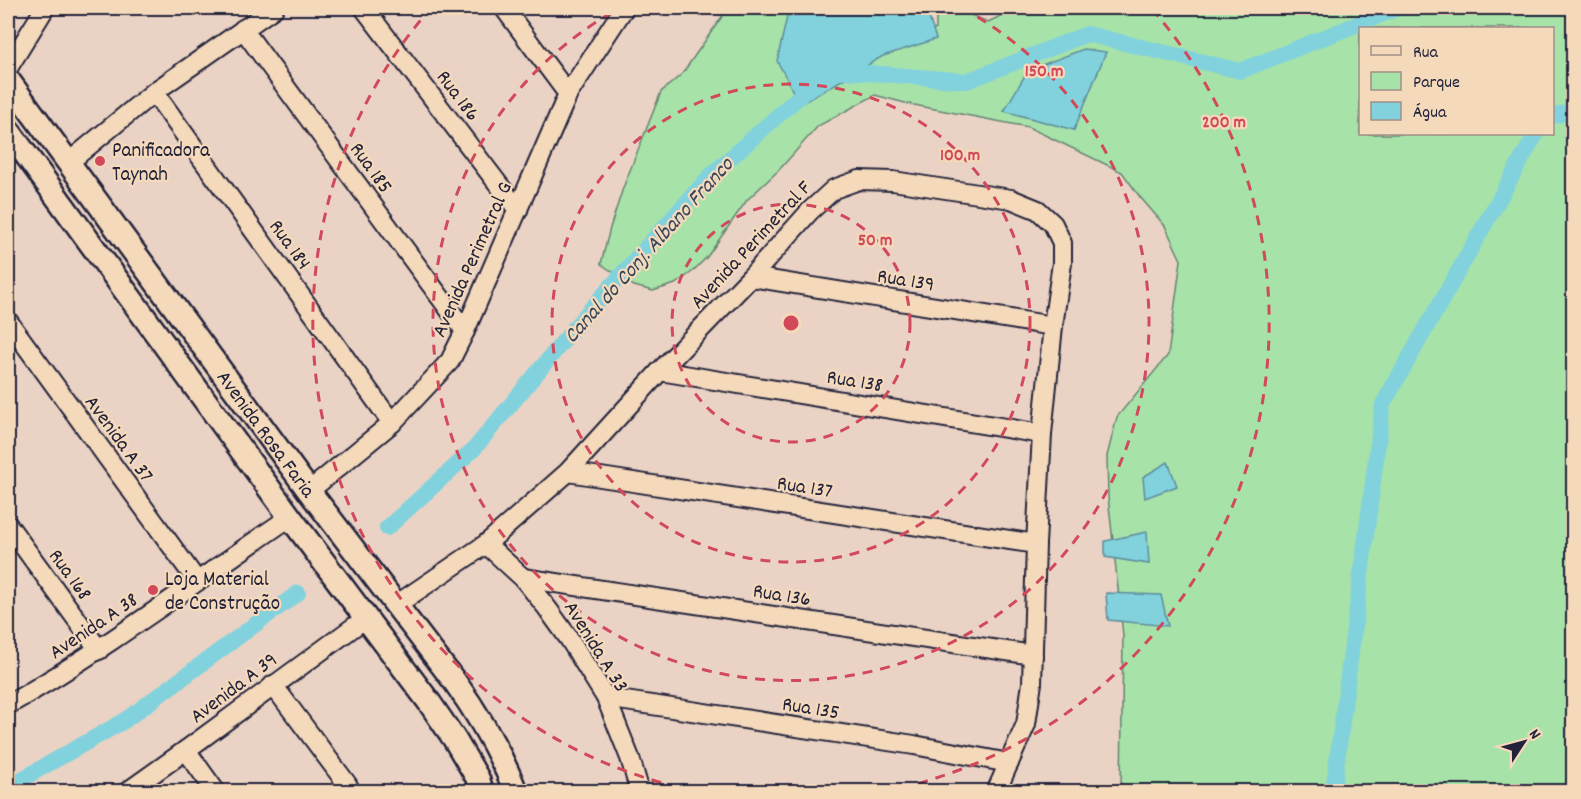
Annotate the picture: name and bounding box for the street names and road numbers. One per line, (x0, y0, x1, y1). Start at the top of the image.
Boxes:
street label: Rua 186 (427, 65, 486, 129)
street label: Rua 185 (341, 137, 398, 201)
street label: Avenida Perimetral F (685, 175, 820, 317)
street label: Avenida Perimetral G (426, 178, 521, 343)
street label: Rua 184 (260, 214, 317, 277)
street label: Rua 139 (875, 263, 936, 301)
street label: Rua 138 (824, 364, 885, 402)
street label: Avenida Rosa Faria (208, 365, 322, 506)
street label: Avenida A 37 (76, 390, 159, 490)
street label: Rua 137 (775, 470, 834, 508)
street label: Rua 168 (40, 544, 98, 608)
street label: Rua 136 (750, 578, 813, 616)
street label: Avenida A 38 (44, 587, 145, 668)
street label: Avenida A 33 (555, 596, 634, 699)
street label: Avenida A 39 (185, 647, 285, 732)
street label: Rua 135 (780, 691, 841, 729)

